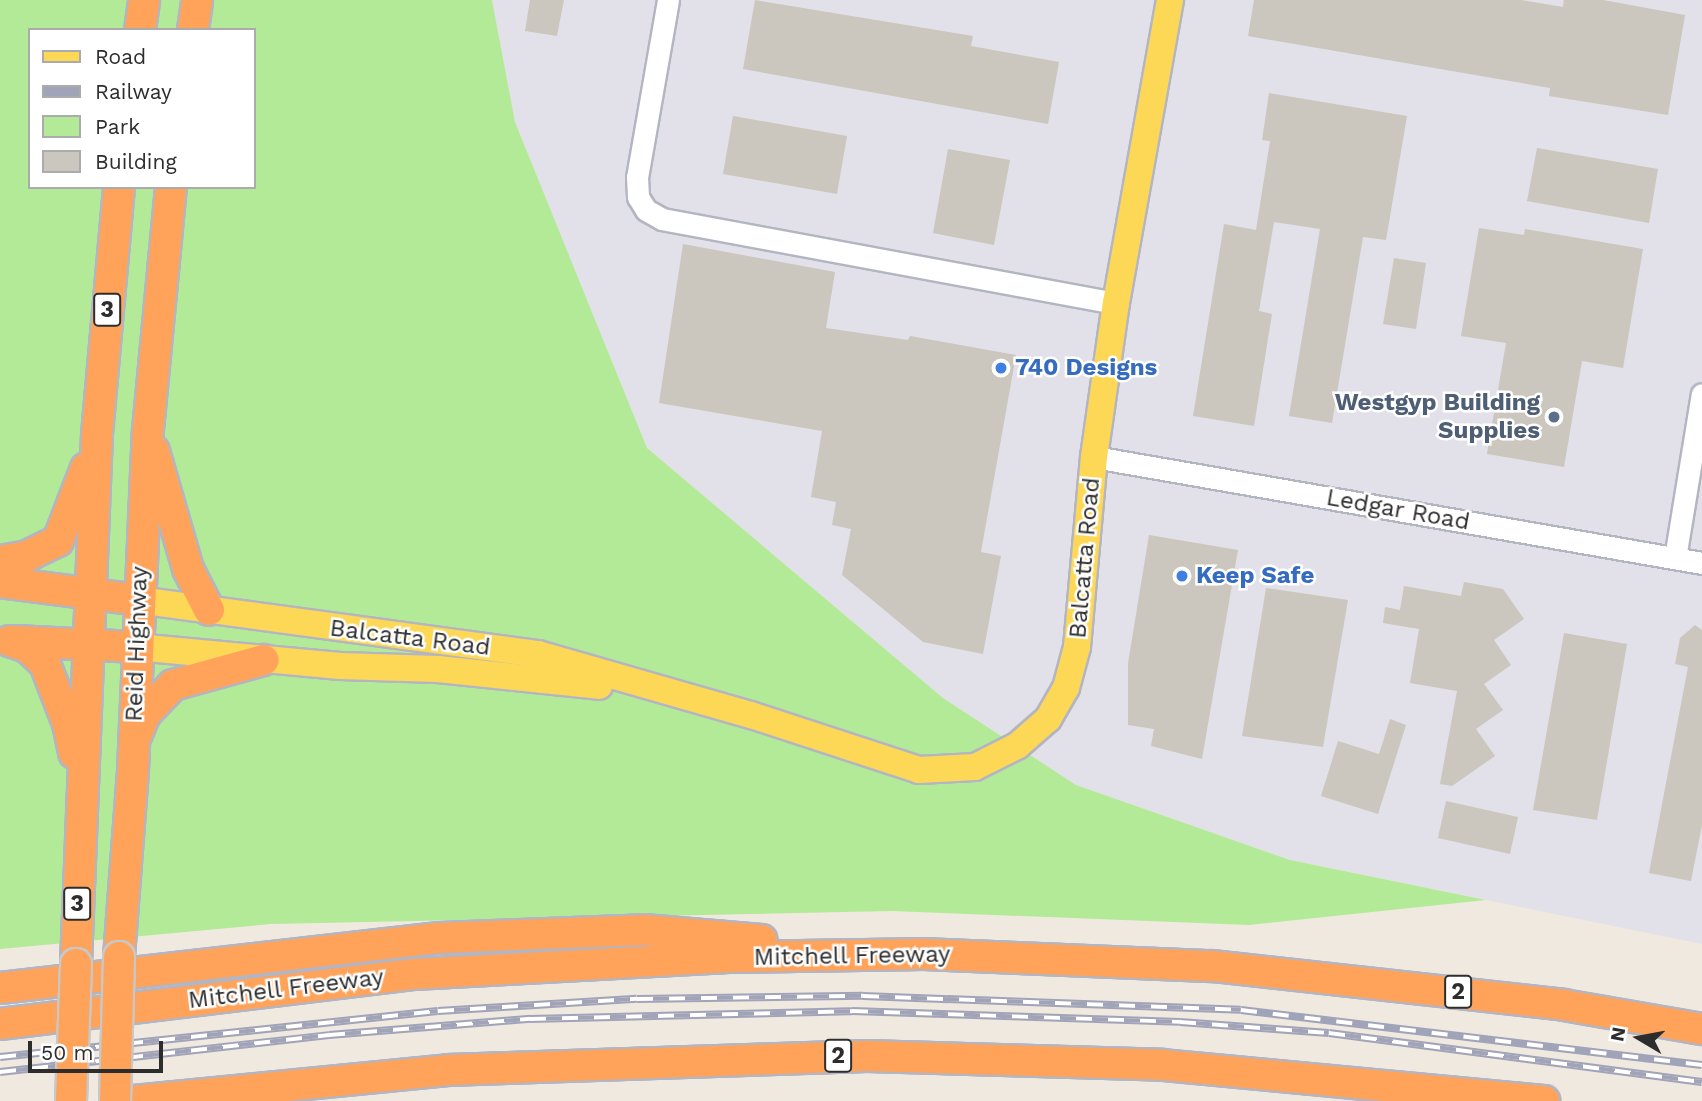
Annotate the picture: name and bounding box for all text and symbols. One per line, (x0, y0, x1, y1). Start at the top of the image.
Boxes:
legend (28, 28, 256, 189)
text: Road (95, 44, 146, 69)
text: Railway (95, 79, 172, 104)
text: Park (95, 114, 140, 139)
text: Building (95, 149, 177, 174)
road number: 3 (93, 290, 121, 330)
place label: 740 Designs (1015, 354, 1157, 382)
marker: 740 Designs (993, 360, 1009, 376)
place label: Westgyp Building Supplies (1335, 389, 1540, 445)
marker: Westgyp Building Supplies (1546, 409, 1562, 425)
street label: Balcatta Road (1064, 476, 1106, 640)
street label: Ledgar Road (1324, 483, 1472, 537)
place label: Keep Safe (1196, 562, 1314, 590)
street label: Reid Highway (120, 566, 154, 722)
marker: Keep Safe (1174, 568, 1190, 584)
street label: Balcatta Road (328, 614, 492, 662)
road number: 3 (63, 884, 91, 923)
street label: Mitchell Freeway (753, 940, 951, 972)
street label: Mitchell Freeway (186, 963, 386, 1015)
road number: 2 (1444, 973, 1472, 1012)
north arrow (1604, 1003, 1674, 1073)
text: N (1605, 1025, 1630, 1043)
scale bar (32, 1028, 166, 1072)
road number: 2 (824, 1036, 852, 1076)
text: 50 m (41, 1040, 93, 1065)

